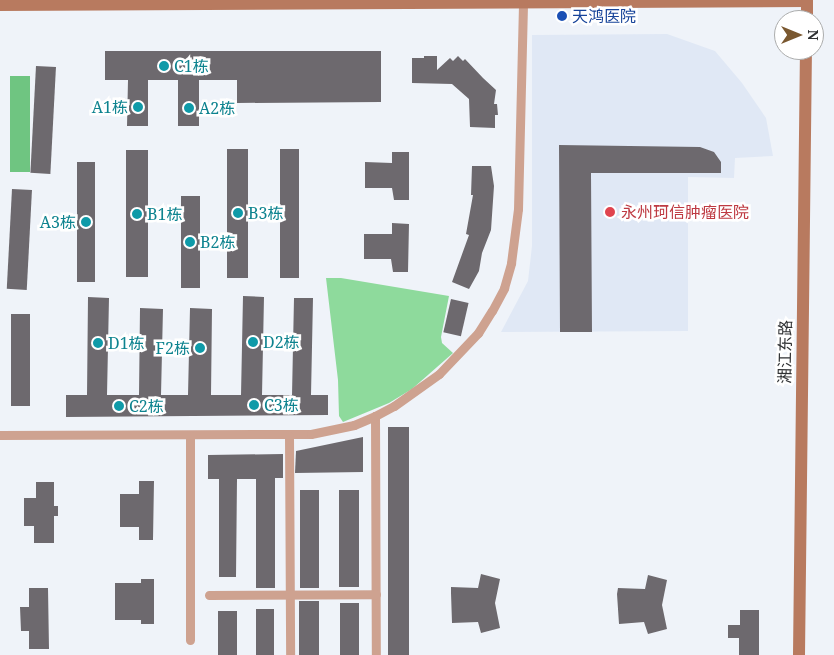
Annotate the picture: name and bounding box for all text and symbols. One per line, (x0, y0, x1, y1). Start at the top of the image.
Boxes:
place label: 天鸿医院 (572, 6, 636, 26)
marker: 天鸿医院 (556, 10, 568, 22)
north arrow (774, 10, 824, 60)
text: N (804, 29, 823, 41)
place label: C1栋 (174, 56, 209, 76)
marker: C1栋 (158, 60, 170, 72)
place label: A1栋 (92, 97, 128, 117)
place label: A2栋 (199, 98, 235, 118)
marker: A1栋 (132, 101, 144, 113)
marker: A2栋 (183, 102, 195, 114)
place label: 永州珂信肿瘤医院 (621, 202, 749, 222)
place label: B3栋 (248, 203, 283, 223)
place label: B1栋 (147, 204, 182, 224)
marker: 永州珂信肿瘤医院 (603, 205, 617, 219)
marker: B3栋 (232, 207, 244, 219)
marker: B1栋 (131, 208, 143, 220)
place label: A3栋 (40, 212, 76, 232)
marker: A3栋 (80, 216, 92, 228)
place label: B2栋 (200, 232, 235, 252)
marker: B2栋 (184, 236, 196, 248)
street label: 湘江东路 (775, 320, 795, 384)
place label: D2栋 (263, 332, 300, 352)
place label: D1栋 (108, 333, 145, 353)
marker: D2栋 (247, 336, 259, 348)
marker: D1栋 (92, 337, 104, 349)
place label: F2栋 (156, 338, 190, 358)
marker: F2栋 (194, 342, 206, 354)
place label: C3栋 (264, 395, 299, 415)
place label: C2栋 (129, 396, 164, 416)
marker: C3栋 (248, 399, 260, 411)
marker: C2栋 (113, 400, 125, 412)

